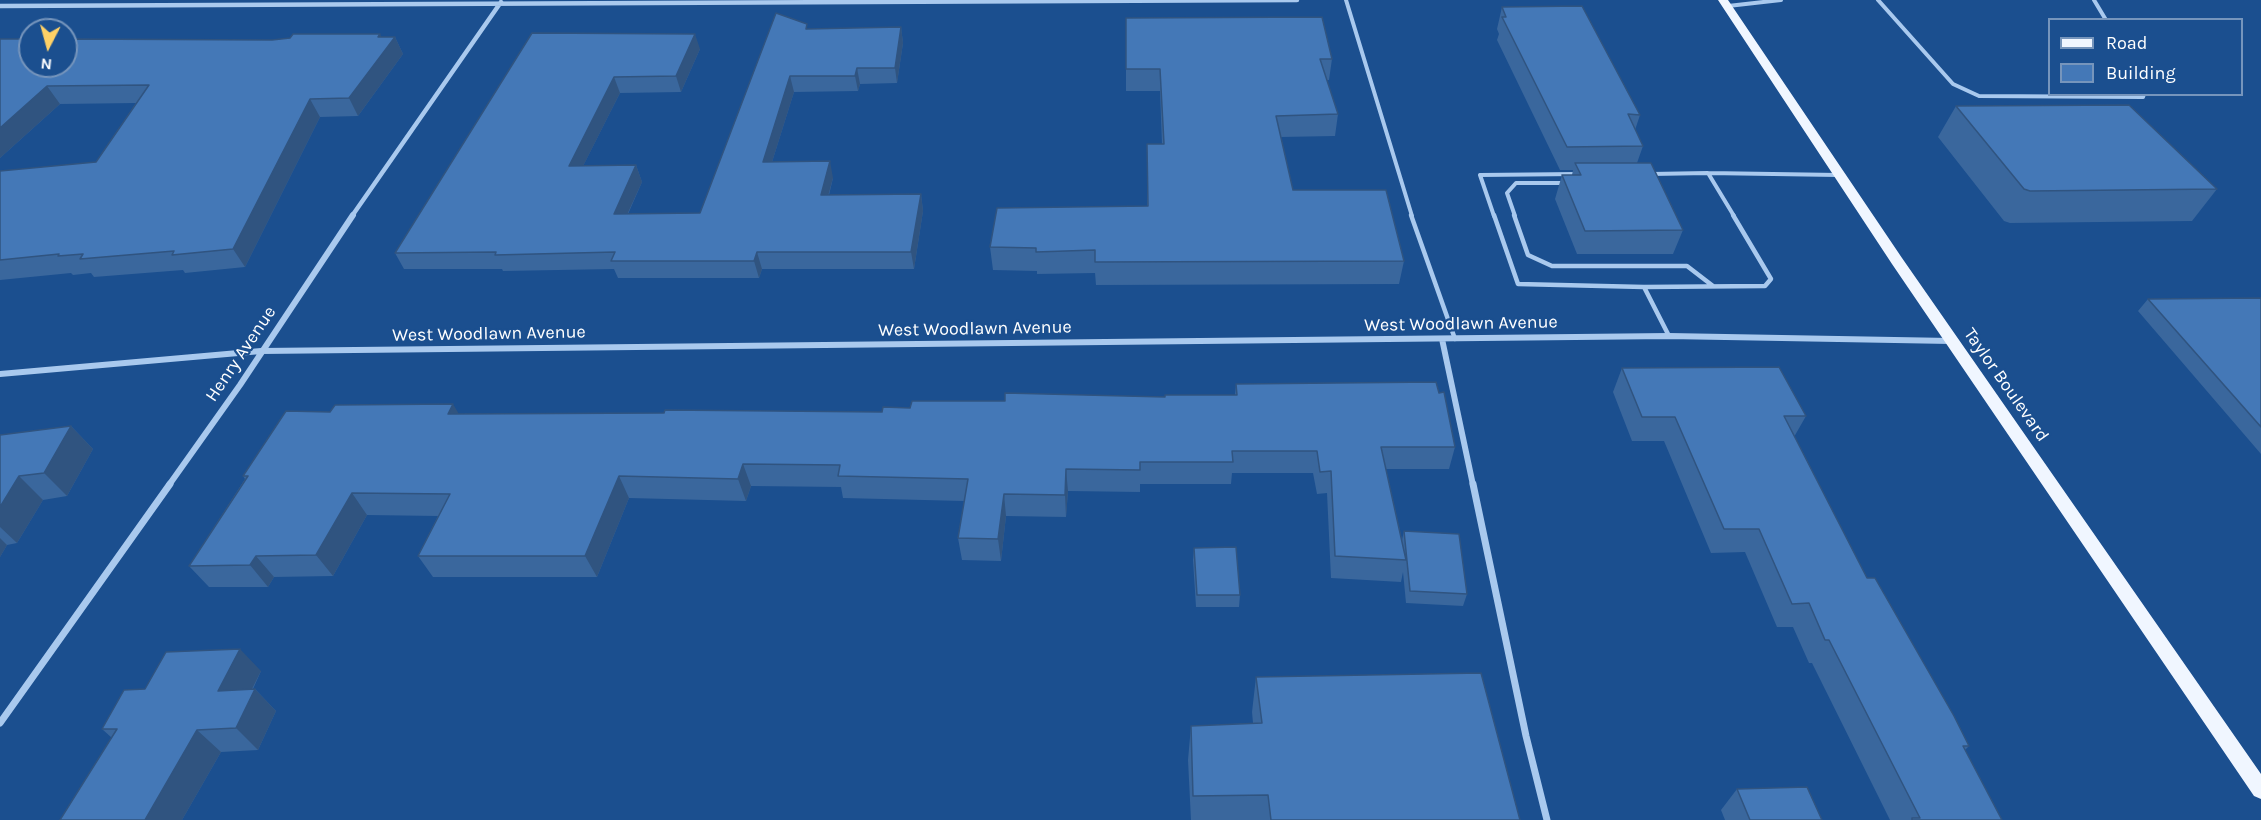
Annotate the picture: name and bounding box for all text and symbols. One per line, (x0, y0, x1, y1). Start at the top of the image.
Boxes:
north arrow (18, 18, 78, 78)
legend (2048, 18, 2243, 96)
text: Road (2106, 32, 2147, 54)
text: N (40, 54, 53, 74)
text: Building (2106, 62, 2176, 84)
street label: Henry Avenue (201, 302, 281, 406)
street label: West Woodlawn Avenue (1364, 312, 1558, 336)
street label: West Woodlawn Avenue (878, 317, 1072, 341)
street label: West Woodlawn Avenue (392, 322, 586, 346)
street label: Taylor Boulevard (1959, 324, 2053, 446)

